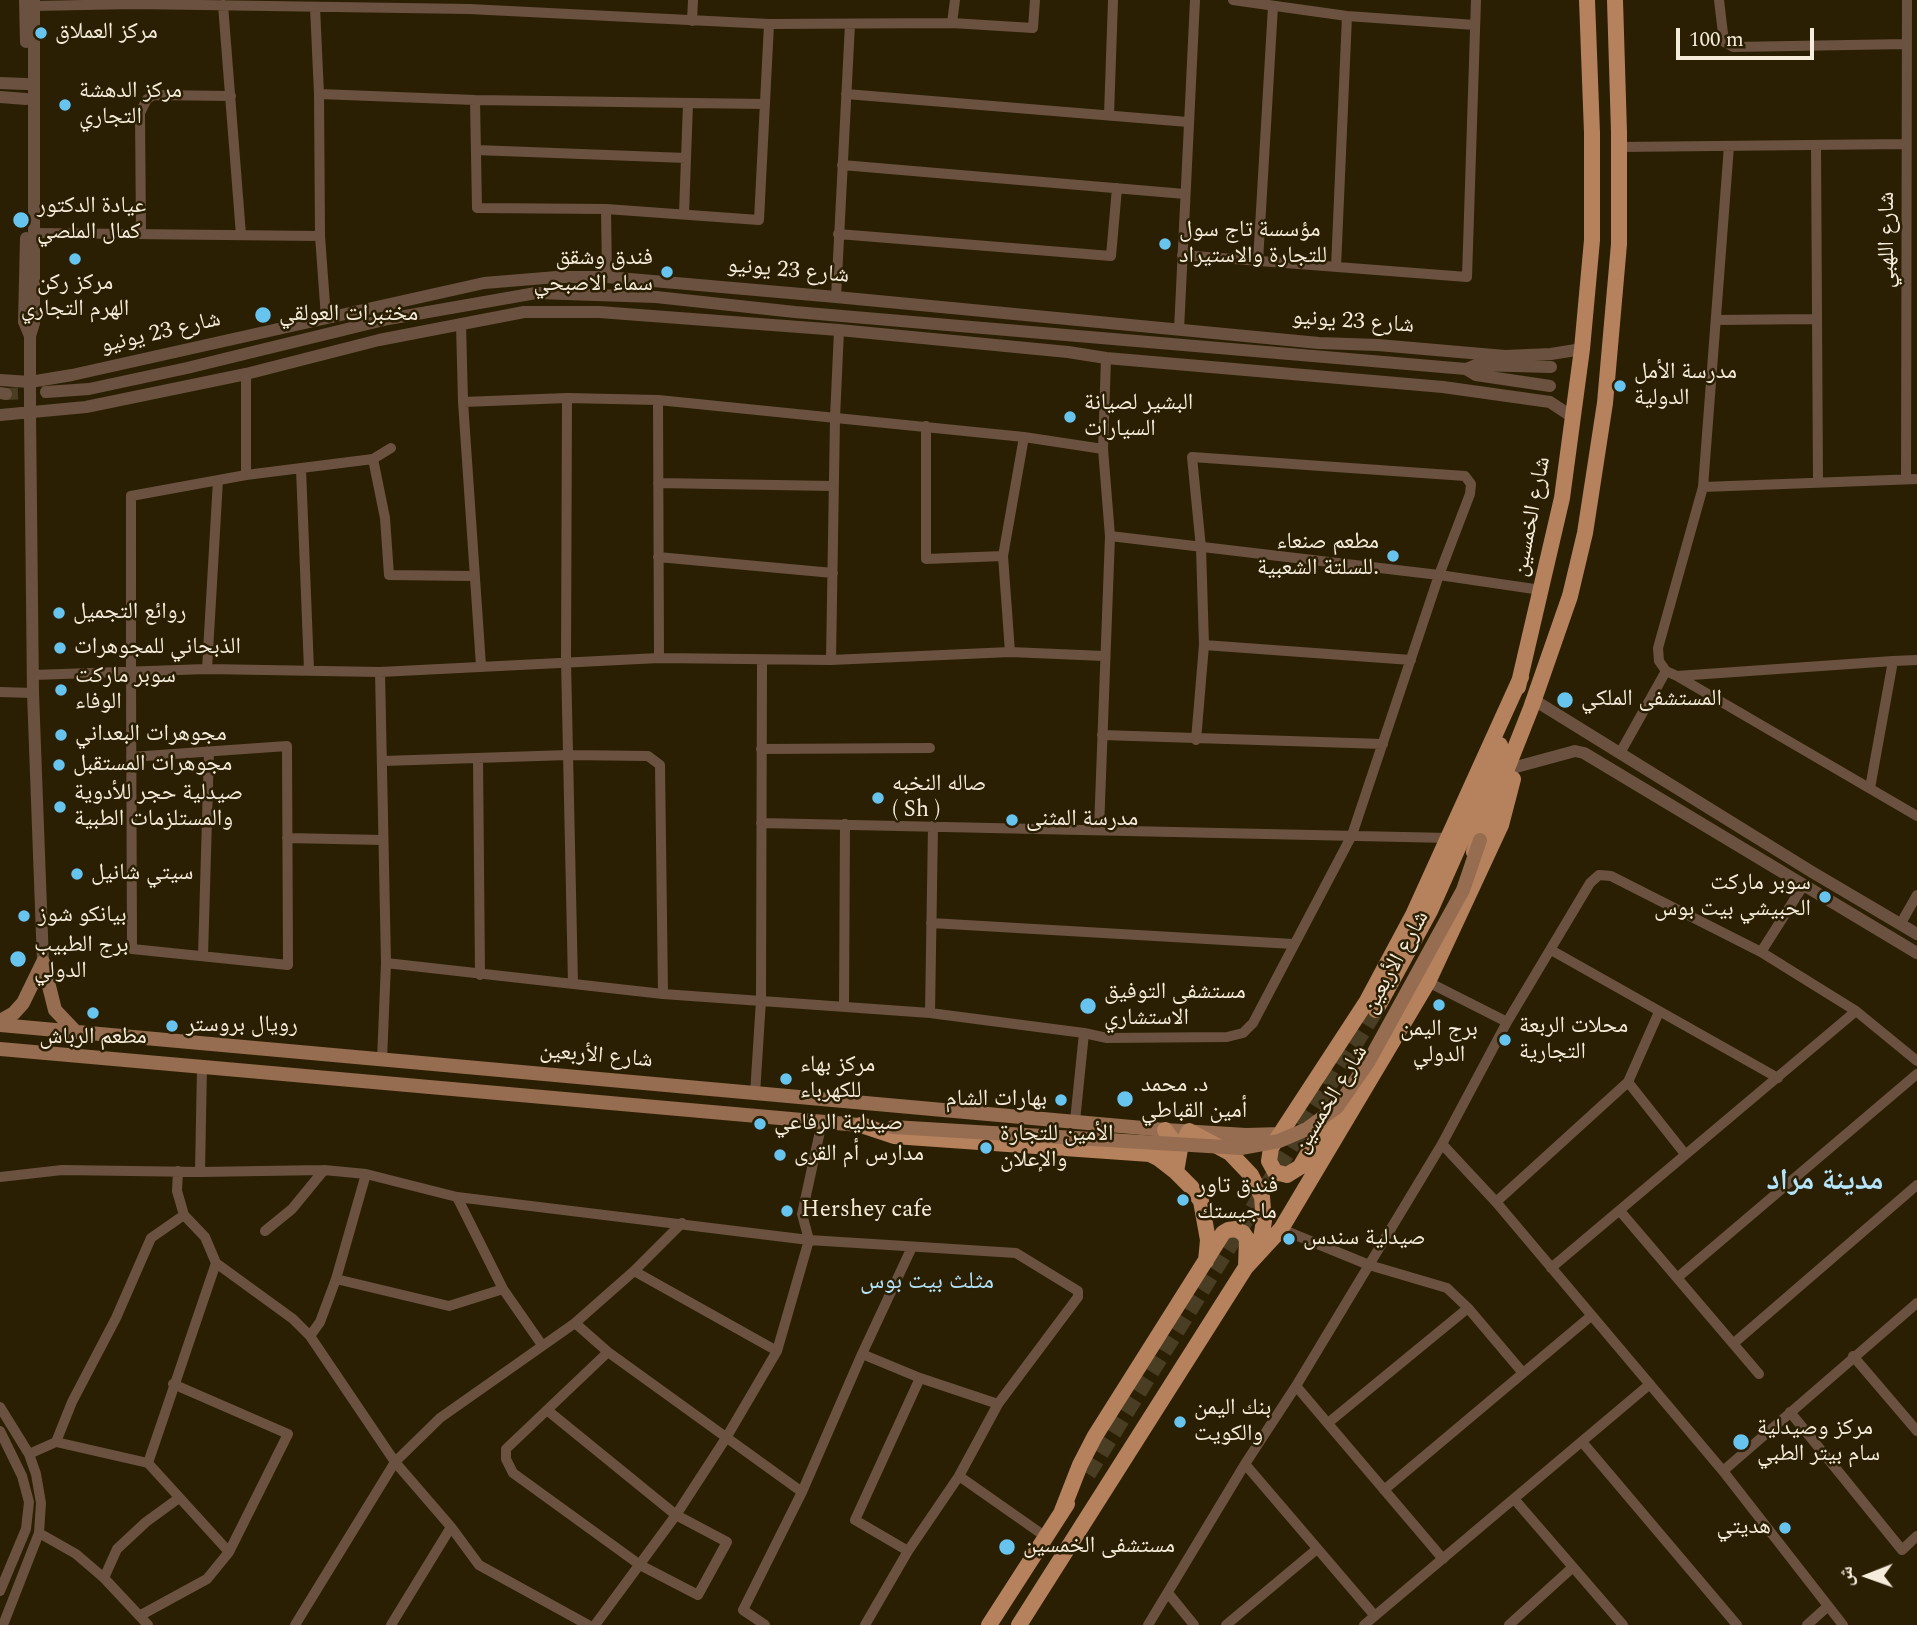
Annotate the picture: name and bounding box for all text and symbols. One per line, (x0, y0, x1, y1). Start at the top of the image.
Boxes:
scale bar (1679, 14, 1817, 58)
place label: مركز العملاق (55, 19, 158, 47)
text: 100 m (1689, 24, 1744, 56)
marker: مركز العملاق (33, 25, 49, 41)
place label: مركز الدهشة التجاري (79, 78, 182, 132)
marker: مركز الدهشة التجاري (57, 97, 73, 113)
street label: شارع اللهبي (1874, 192, 1902, 288)
place label: عيادة الدكتور كمال الملصي (37, 193, 146, 247)
marker: عيادة الدكتور كمال الملصي (11, 210, 31, 230)
place label: مؤسسة تاج سول للتجارة والاستيراد (1179, 217, 1327, 271)
marker: مؤسسة تاج سول للتجارة والاستيراد (1157, 236, 1173, 252)
place label: فندق وشقق سماء الاصبحي (533, 245, 653, 299)
marker: مركز ركن الهرم التجاري (67, 251, 83, 267)
street label: شارع 23 يونيو (726, 253, 850, 291)
marker: فندق وشقق سماء الاصبحي (659, 264, 675, 280)
place label: مركز ركن الهرم التجاري (21, 270, 129, 324)
place label: مختبرات العولقي (279, 301, 418, 329)
marker: مختبرات العولقي (253, 305, 273, 325)
street label: شارع 23 يونيو (1291, 305, 1415, 341)
street label: شارع 23 يونيو (98, 307, 224, 361)
place label: مدرسة الأمل الدولية (1634, 359, 1737, 413)
marker: مدرسة الأمل الدولية (1612, 378, 1628, 394)
place label: البشير لصيانة السيارات (1084, 390, 1193, 444)
marker: البشير لصيانة السيارات (1062, 409, 1078, 425)
street label: شارع الخمسين (1508, 455, 1558, 579)
place label: مطعم صنعاء للسلتة الشعبية. (1257, 529, 1379, 583)
marker: مطعم صنعاء للسلتة الشعبية. (1385, 548, 1401, 564)
place label: روائع التجميل (73, 599, 186, 627)
marker: روائع التجميل (51, 605, 67, 621)
place label: الذبحاني للمجوهرات (74, 634, 241, 662)
marker: الذبحاني للمجوهرات (52, 640, 68, 656)
place label: سوبر ماركت الوفاء (75, 663, 176, 717)
marker: سوبر ماركت الوفاء (53, 682, 69, 698)
place label: المستشفى الملكي (1581, 686, 1722, 714)
marker: المستشفى الملكي (1555, 690, 1575, 710)
place label: مجوهرات البعداني (75, 721, 227, 749)
marker: مجوهرات البعداني (53, 727, 69, 743)
place label: مجوهرات المستقبل (73, 751, 232, 779)
marker: مجوهرات المستقبل (51, 757, 67, 773)
place label: صاله النخبه ( Sh ) (892, 771, 986, 825)
place label: صيدلية حجر للأدوية والمستلزمات الطبية (74, 780, 243, 834)
marker: صاله النخبه ( Sh ) (870, 790, 886, 806)
marker: صيدلية حجر للأدوية والمستلزمات الطبية (52, 799, 68, 815)
place label: مدرسة المثنى (1026, 806, 1138, 834)
marker: مدرسة المثنى (1004, 812, 1020, 828)
place label: سيتي شانيل (91, 860, 193, 888)
marker: سيتي شانيل (69, 866, 85, 882)
place label: سوبر ماركت الحبيشي بيت بوس (1654, 870, 1811, 924)
marker: سوبر ماركت الحبيشي بيت بوس (1817, 889, 1833, 905)
place label: بيانكو شوز (38, 902, 127, 930)
street label: شارع الأربعين (1357, 907, 1437, 1019)
marker: بيانكو شوز (16, 908, 32, 924)
place label: برج الطبيب الدولي (34, 932, 129, 986)
marker: برج الطبيب الدولي (8, 949, 28, 969)
place label: مستشفى التوفيق الاستشاري (1104, 979, 1246, 1033)
marker: مستشفى التوفيق الاستشاري (1078, 996, 1098, 1016)
marker: برج اليمن الدولي (1431, 997, 1447, 1013)
marker: مطعم الرباش (85, 1005, 101, 1021)
place label: رويال بروستر (186, 1012, 298, 1040)
place label: محلات الربعة التجارية (1519, 1013, 1628, 1067)
place label: برج اليمن الدولي (1400, 1016, 1478, 1070)
marker: رويال بروستر (164, 1018, 180, 1034)
place label: مطعم الرباش (39, 1024, 147, 1052)
marker: محلات الربعة التجارية (1497, 1032, 1513, 1048)
street label: شارع الأربعين (538, 1038, 654, 1076)
street label: شارع الخمسين (1289, 1041, 1375, 1159)
place label: مركز بهاء للكهرباء (800, 1052, 875, 1106)
marker: مركز بهاء للكهرباء (778, 1071, 794, 1087)
place label: د. محمد أمين القباطي (1141, 1072, 1247, 1126)
place label: بهارات الشام (946, 1086, 1047, 1114)
marker: د. محمد أمين القباطي (1115, 1089, 1135, 1109)
marker: بهارات الشام (1053, 1092, 1069, 1108)
place label: صيدلية الرفاعي (774, 1110, 903, 1138)
marker: صيدلية الرفاعي (752, 1116, 768, 1132)
place label: الأمين للتجارة والإعلان (1000, 1121, 1114, 1175)
marker: الأمين للتجارة والإعلان (978, 1140, 994, 1156)
place label: مدارس أم القرى (794, 1141, 924, 1169)
marker: مدارس أم القرى (772, 1147, 788, 1163)
district label: مدينة مراد (1767, 1165, 1883, 1201)
place label: فندق تاور ماجيستك (1197, 1173, 1278, 1227)
marker: فندق تاور ماجيستك (1175, 1192, 1191, 1208)
place label: Hershey cafe (801, 1197, 932, 1225)
marker: Hershey cafe (779, 1203, 795, 1219)
place label: صيدلية سندس (1303, 1225, 1426, 1253)
marker: صيدلية سندس (1281, 1231, 1297, 1247)
district label: مثلث بيت بوس (860, 1269, 994, 1297)
place label: بنك اليمن والكويت (1194, 1395, 1271, 1449)
marker: بنك اليمن والكويت (1172, 1414, 1188, 1430)
place label: مركز وصيدلية سام بيتر الطبي (1757, 1415, 1880, 1469)
marker: مركز وصيدلية سام بيتر الطبي (1731, 1432, 1751, 1452)
place label: هديتي (1716, 1514, 1771, 1542)
marker: هديتي (1777, 1520, 1793, 1536)
place label: مستشفى الخمسين (1023, 1533, 1175, 1561)
marker: مستشفى الخمسين (997, 1537, 1017, 1557)
north arrow (1833, 1541, 1903, 1611)
text: ش (1832, 1566, 1861, 1587)

